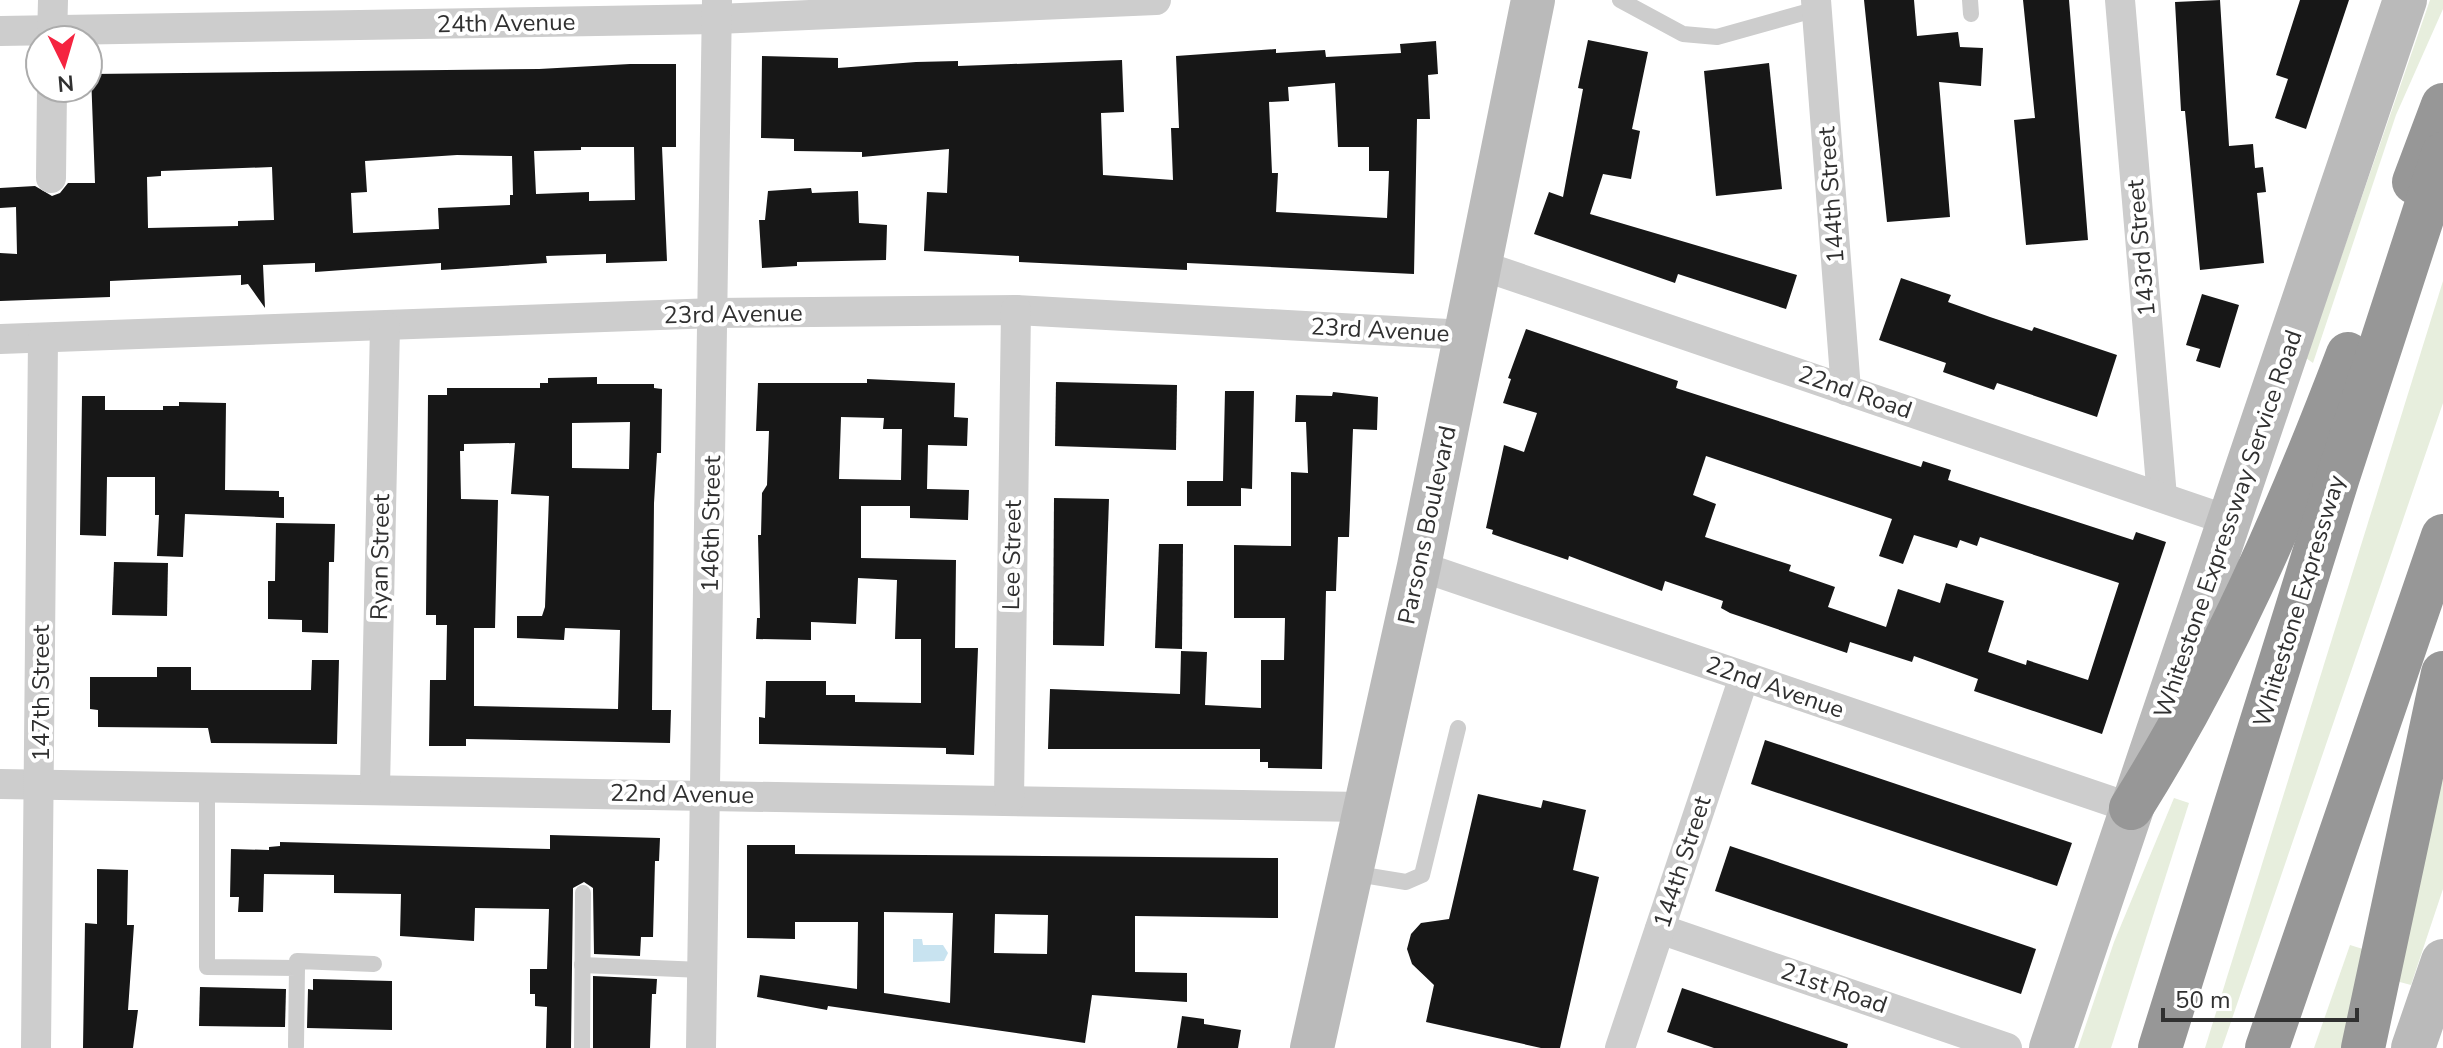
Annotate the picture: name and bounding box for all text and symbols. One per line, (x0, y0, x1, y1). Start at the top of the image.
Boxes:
street label: 24th Avenue (436, 6, 576, 40)
north arrow (24, 24, 104, 104)
text: N (56, 67, 75, 99)
street label: 144th Street (1810, 125, 1852, 264)
street label: 143rd Street (2119, 178, 2163, 318)
street label: 23rd Avenue (663, 297, 803, 331)
street label: 23rd Avenue (1310, 310, 1450, 350)
street label: Whitestone Expressway Service Road (2148, 326, 2308, 722)
street label: 22nd Road (1794, 358, 1916, 426)
street label: Parsons Boulevard (1390, 423, 1464, 627)
street label: 146th Street (694, 455, 728, 593)
street label: Whitestone Expressway (2247, 472, 2351, 730)
street label: Ryan Street (363, 493, 397, 620)
street label: Lee Street (995, 499, 1029, 610)
street label: 147th Street (25, 624, 57, 761)
street label: 22nd Avenue (1702, 648, 1848, 726)
street label: 22nd Avenue (610, 777, 754, 811)
street label: 144th Street (1646, 791, 1719, 932)
street label: 21st Road (1776, 955, 1892, 1021)
scale bar (2163, 972, 2357, 1022)
text: 50 m (2175, 984, 2231, 1016)

